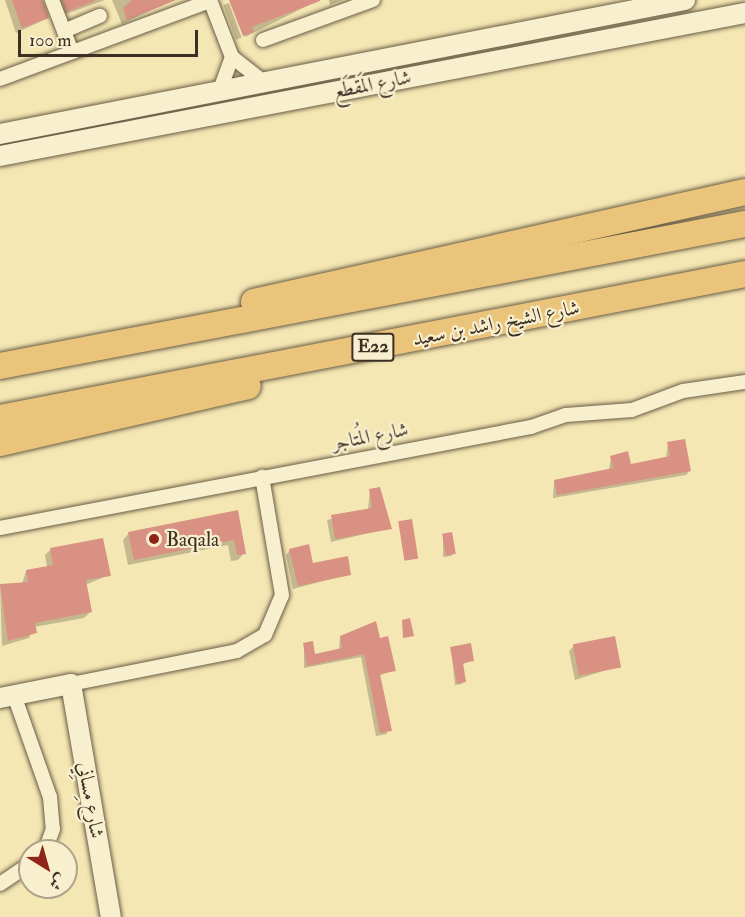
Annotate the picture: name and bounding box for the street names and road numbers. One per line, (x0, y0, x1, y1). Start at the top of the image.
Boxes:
street label: شارع المَقطَع (331, 65, 413, 103)
street label: شارع الشيخ راشد بن سعيد (411, 295, 581, 351)
road number: E22 (350, 332, 395, 362)
street label: شارع المُتاجر (330, 417, 410, 455)
street label: شارع مِسانِي (72, 760, 110, 840)

